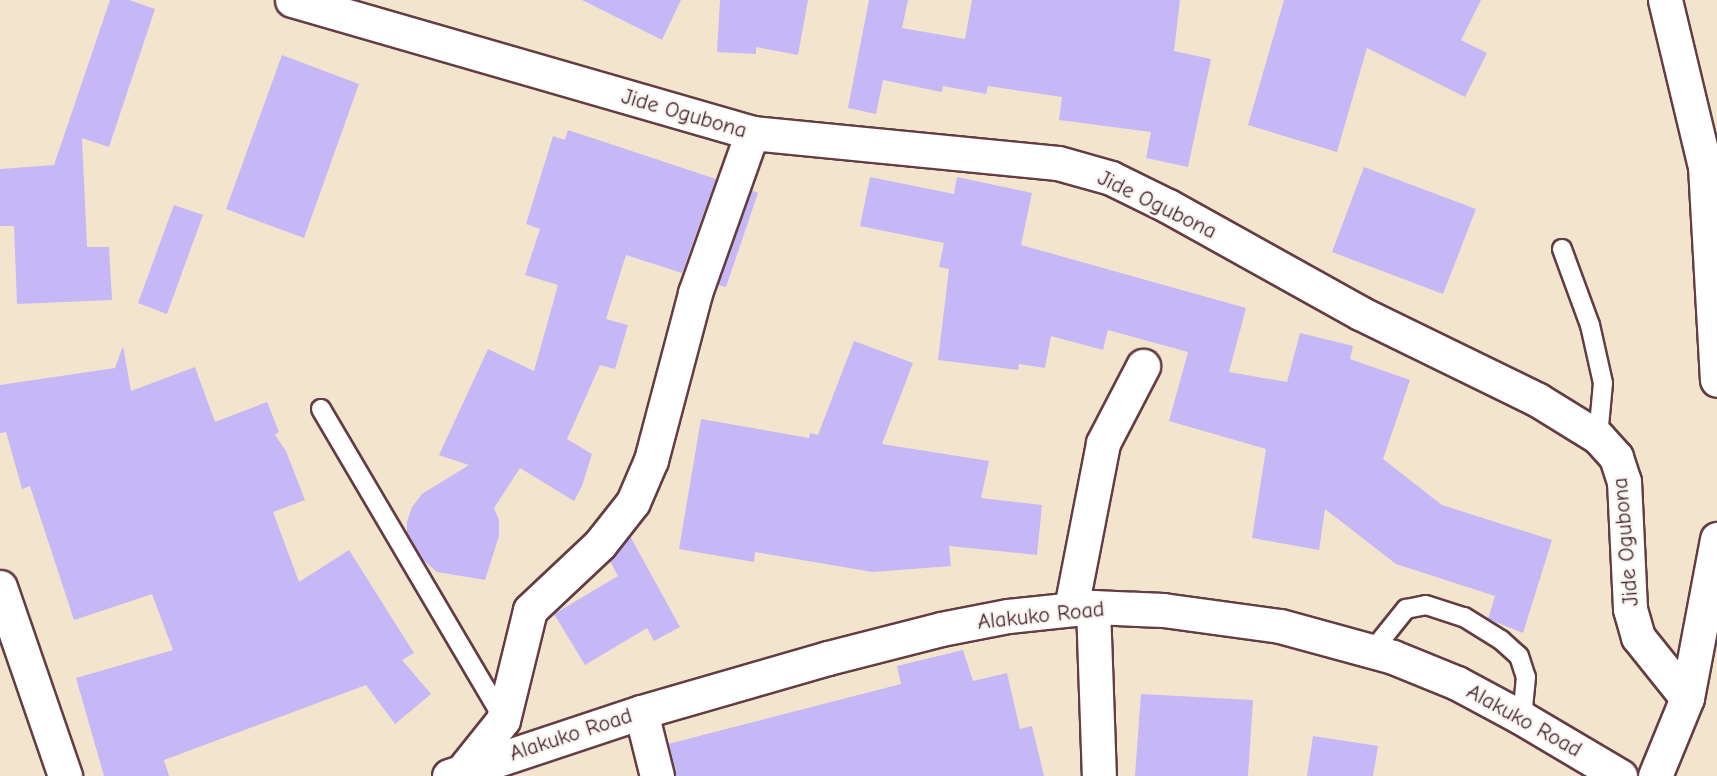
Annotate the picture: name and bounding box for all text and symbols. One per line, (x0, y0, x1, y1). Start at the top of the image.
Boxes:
street label: Jide Ogubona (618, 84, 750, 144)
street label: Jide Ogubona (1093, 165, 1221, 245)
street label: Jide Ogubona (1607, 477, 1645, 607)
street label: Alakuko Road (976, 596, 1106, 636)
street label: Alakuko Road (1462, 679, 1586, 763)
street label: Alakuko Road (506, 703, 636, 767)

